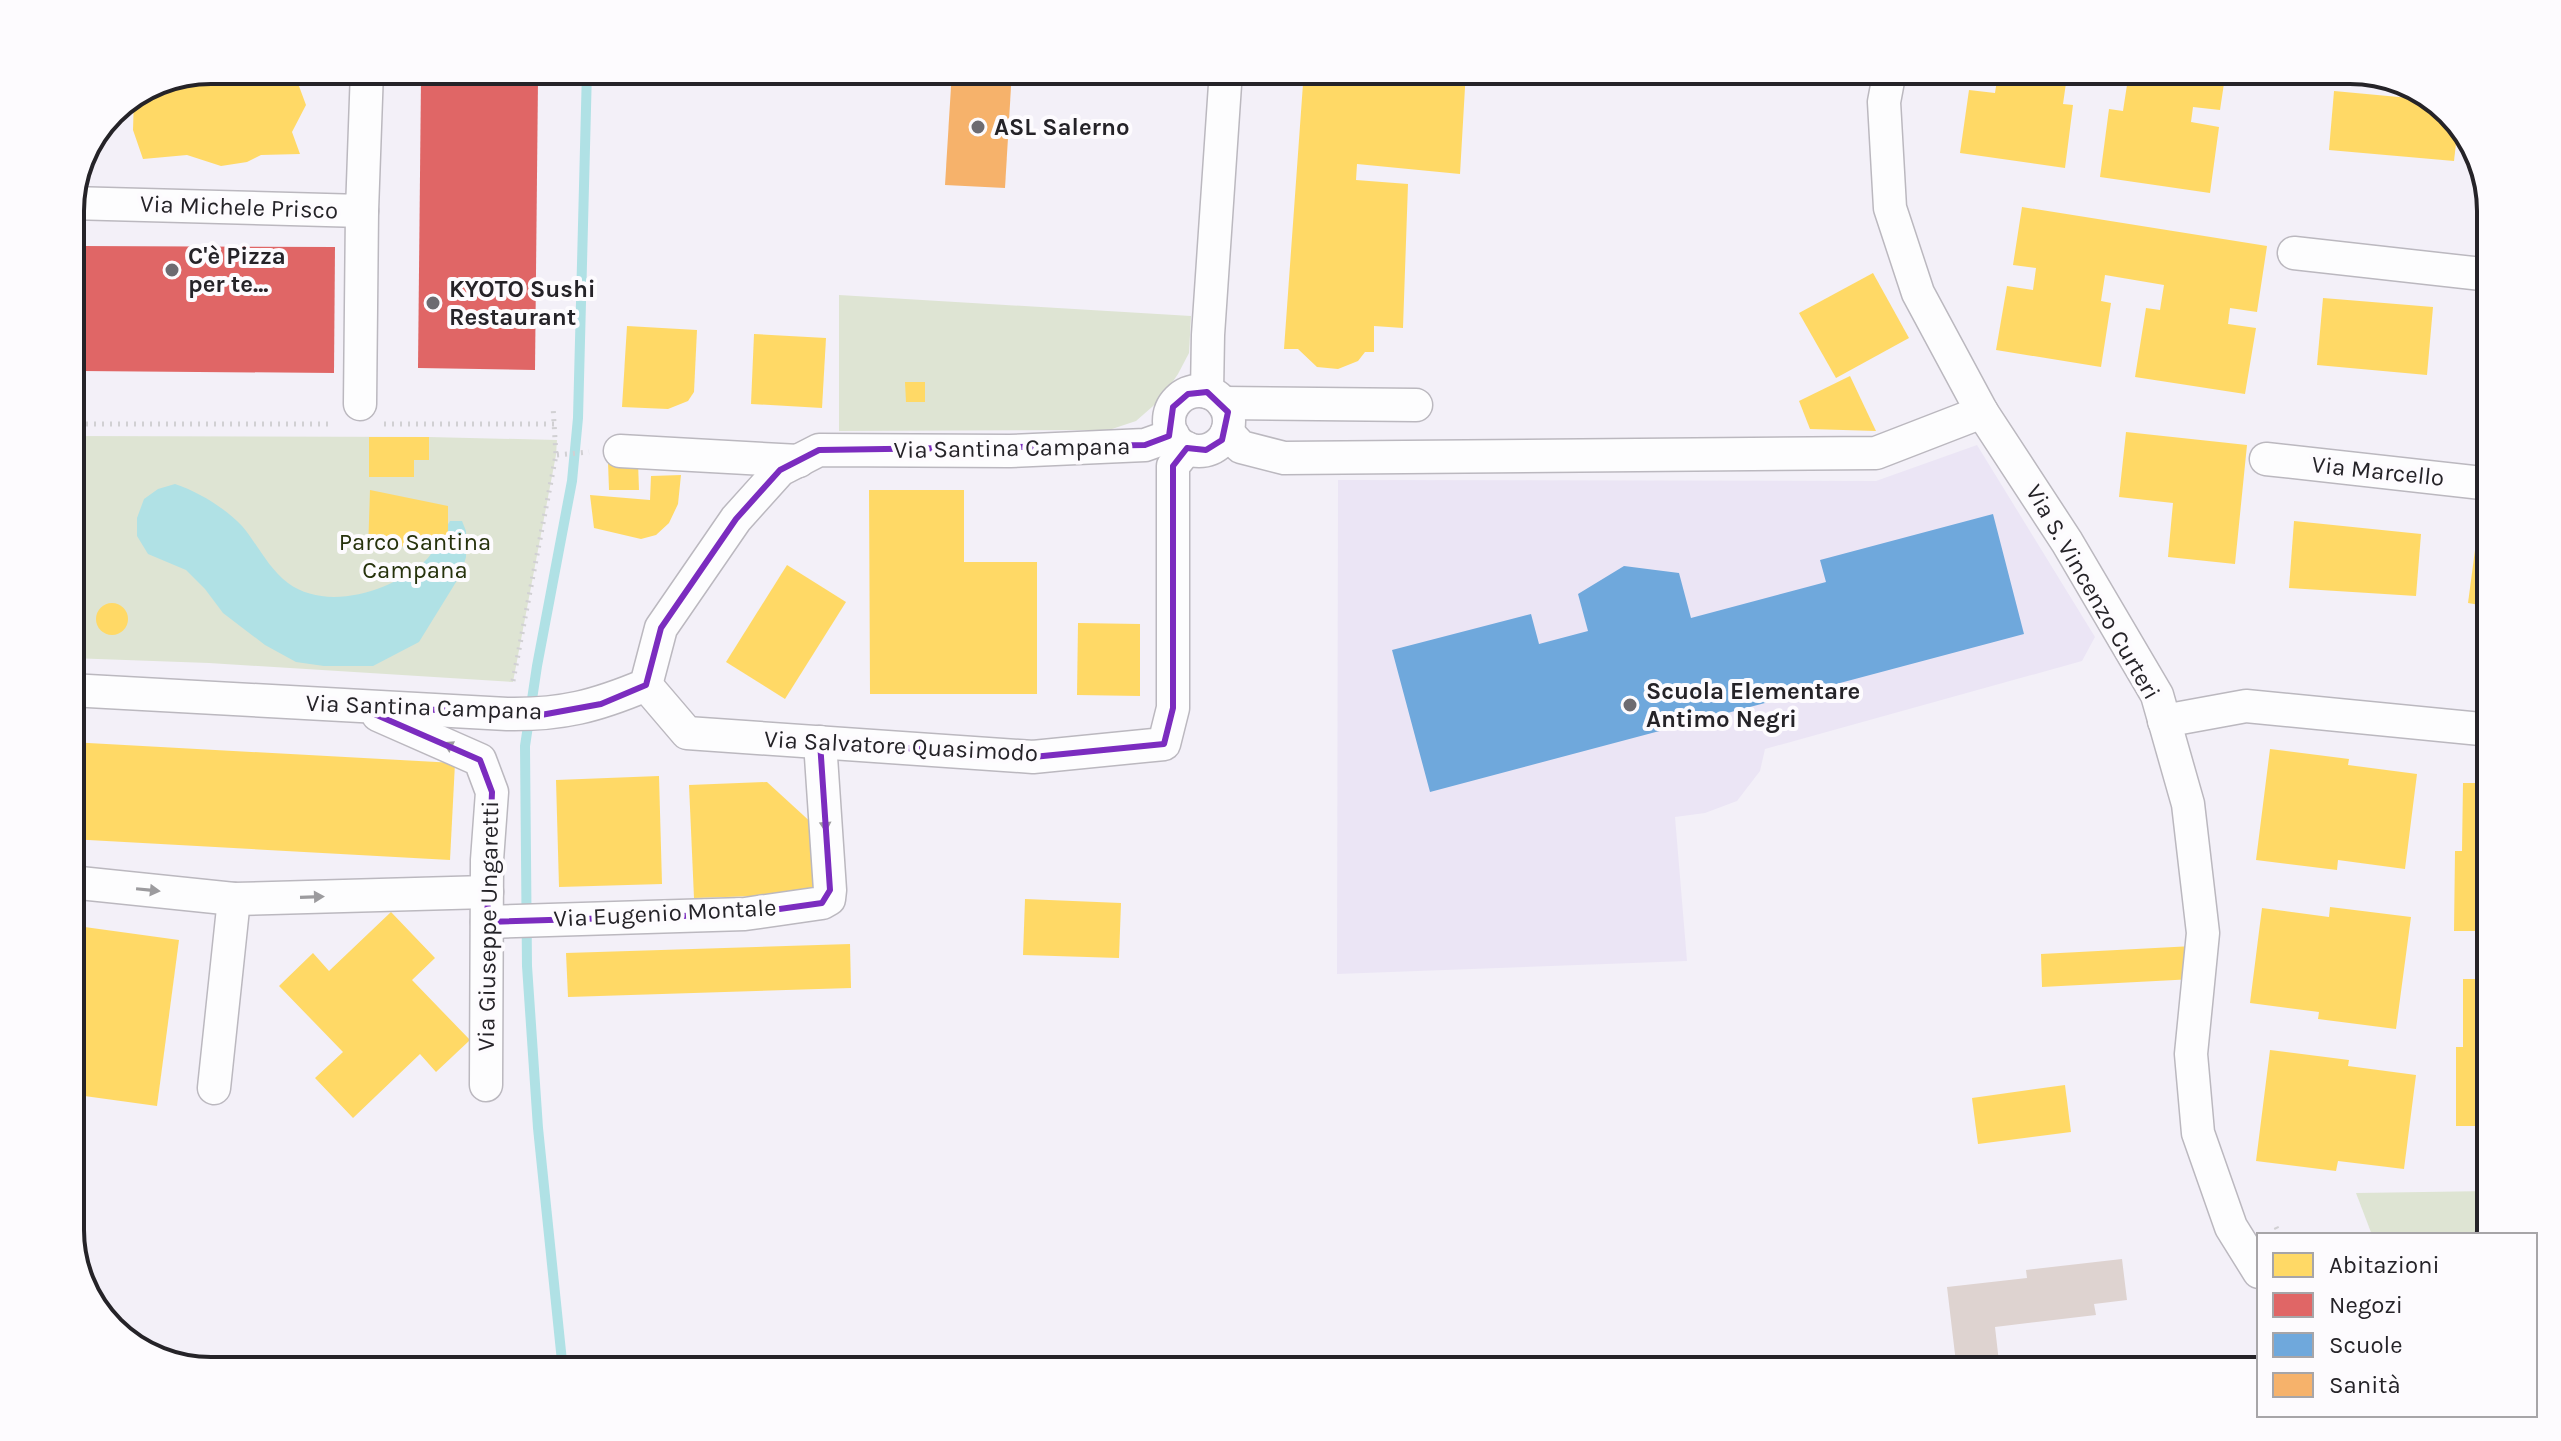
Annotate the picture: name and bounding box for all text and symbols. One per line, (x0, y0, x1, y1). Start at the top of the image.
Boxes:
place label: ASL Salerno (994, 113, 1130, 141)
marker: ASL Salerno (969, 118, 987, 136)
street label: Via Michele Prisco (139, 190, 339, 224)
place label: C'è Pizza per te... (188, 242, 286, 298)
marker: C'è Pizza per te... (163, 261, 181, 279)
place label: KYOTO Sushi Restaurant (449, 275, 596, 331)
marker: KYOTO Sushi Restaurant (424, 294, 442, 312)
street label: Via Santina Campana (893, 432, 1131, 464)
street label: Via Marcello (2310, 450, 2446, 492)
street label: Via S. Vincenzo Curteri (2020, 479, 2166, 705)
park label: Parco Santina Campana (339, 528, 491, 584)
place label: Scuola Elementare Antimo Negri (1646, 677, 1860, 733)
street label: Via Santina Campana (305, 689, 543, 725)
marker: Scuola Elementare Antimo Negri (1621, 696, 1639, 714)
street label: Via Salvatore Quasimodo (763, 725, 1039, 767)
one-way arrow (442, 741, 466, 755)
street label: Via Giuseppe Ungaretti (472, 800, 504, 1052)
one-way arrow (819, 808, 832, 833)
one-way arrow (136, 883, 161, 896)
one-way arrow (300, 890, 325, 903)
street label: Via Eugenio Montale (553, 893, 777, 933)
legend (2257, 1233, 2537, 1417)
text: Abitazioni (2329, 1251, 2440, 1279)
text: Negozi (2329, 1291, 2403, 1319)
text: Scuole (2329, 1331, 2403, 1359)
text: Sanità (2329, 1371, 2401, 1399)

